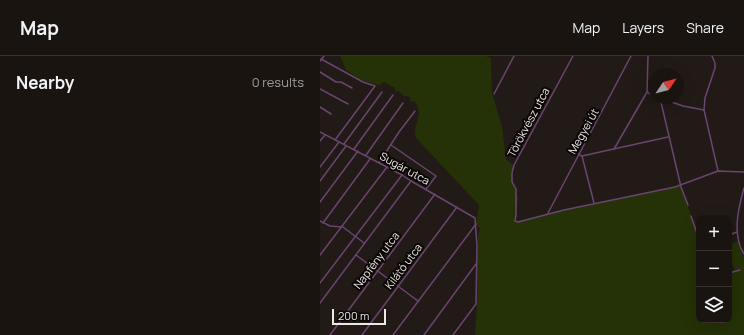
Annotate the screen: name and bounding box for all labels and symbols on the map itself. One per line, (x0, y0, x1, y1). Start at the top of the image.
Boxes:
north arrow (648, 68, 684, 104)
street label: Törökvész utca (503, 85, 553, 159)
street label: Megyei út (564, 106, 602, 156)
street label: Sugár utca (377, 148, 433, 188)
street label: Napfény utca (350, 229, 402, 291)
street label: Kilátó utca (381, 240, 425, 292)
scale bar (332, 307, 386, 326)

